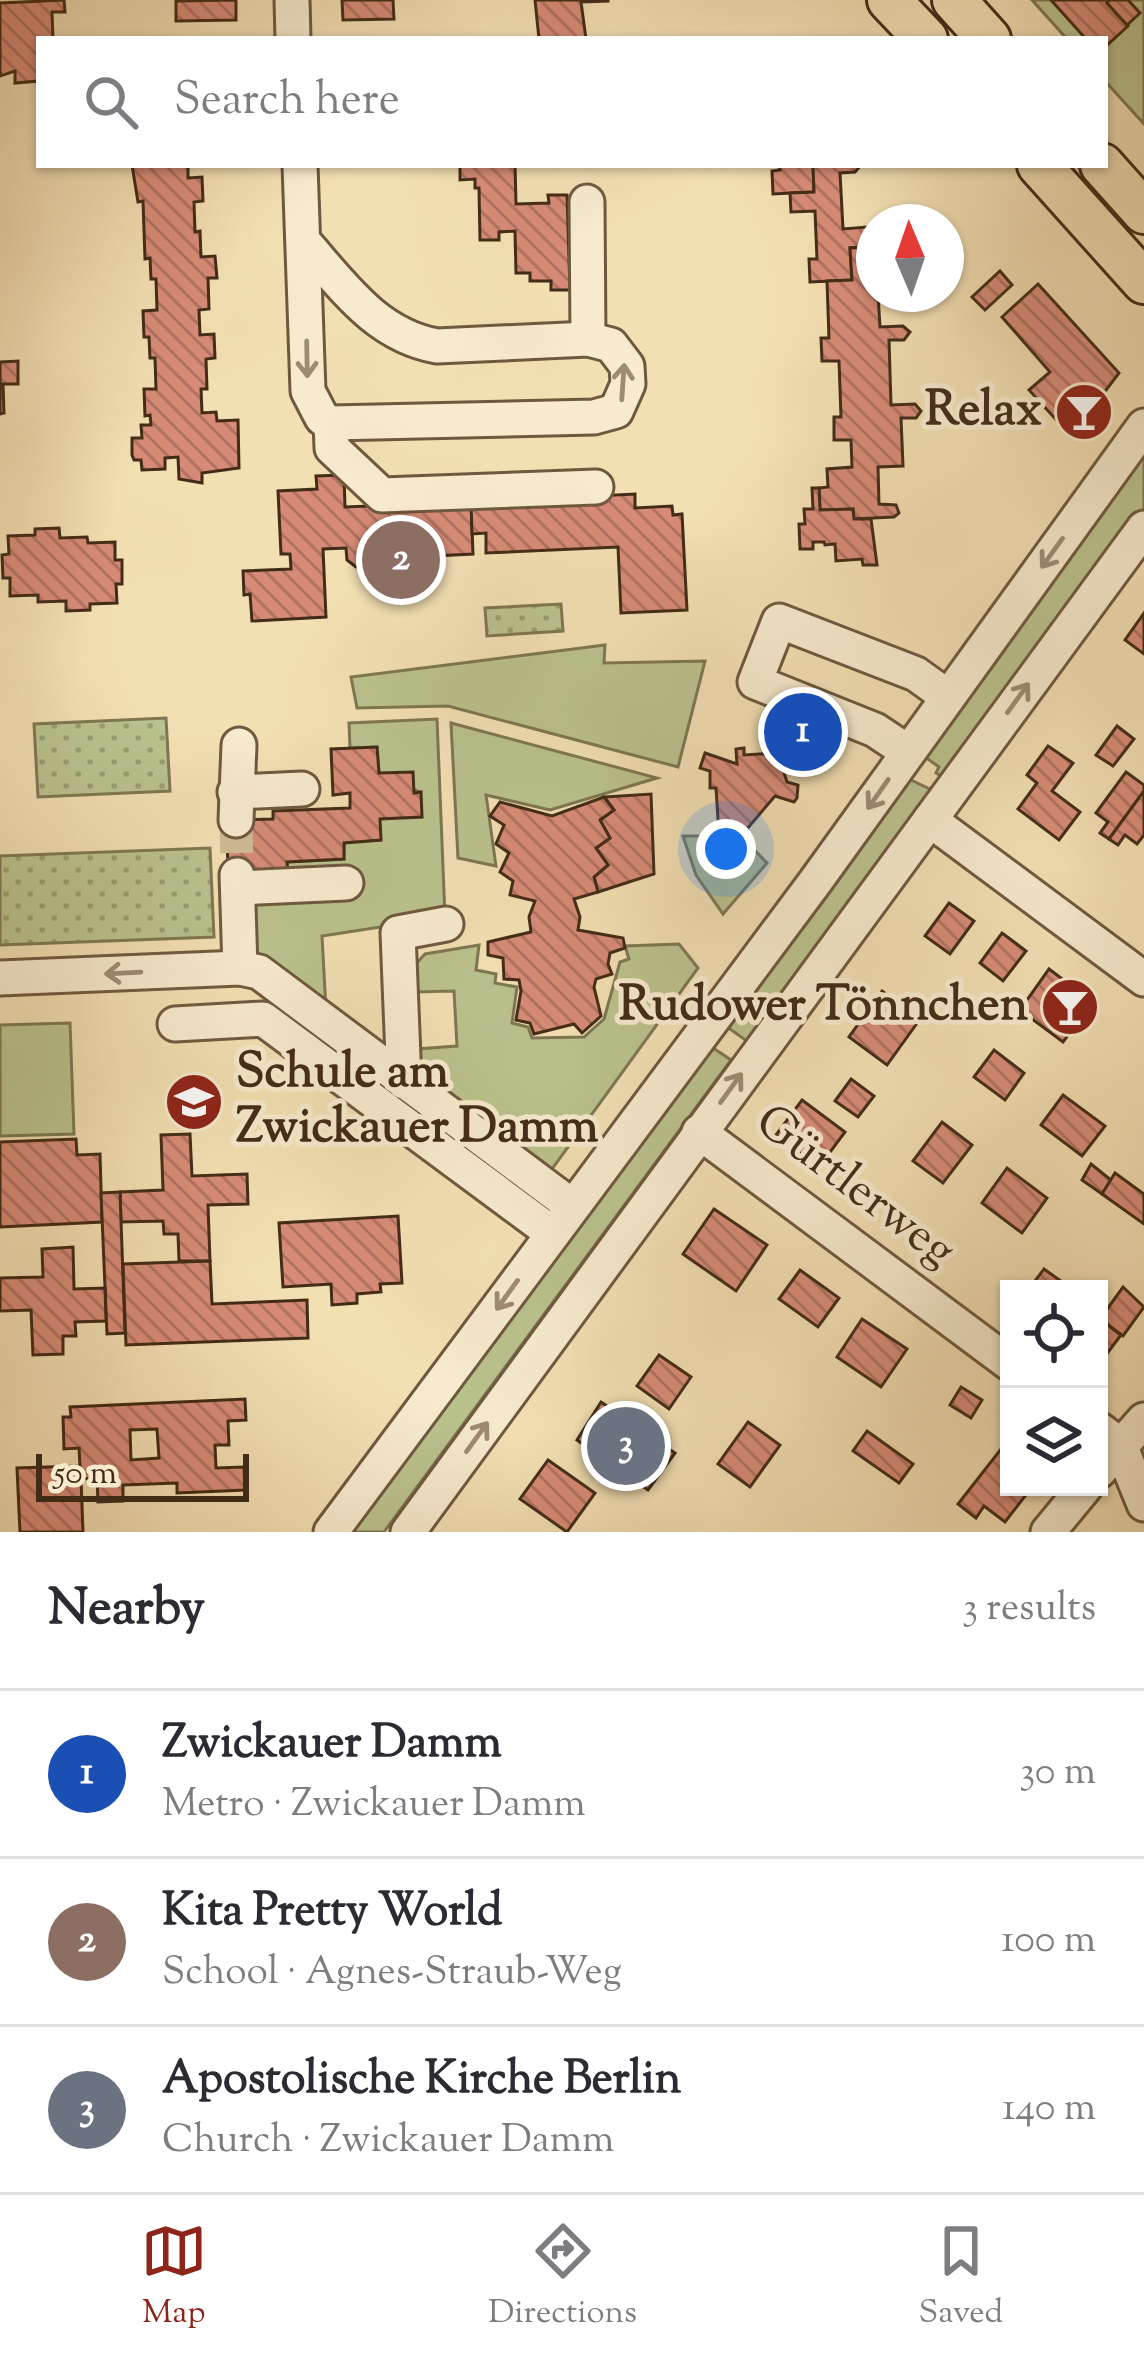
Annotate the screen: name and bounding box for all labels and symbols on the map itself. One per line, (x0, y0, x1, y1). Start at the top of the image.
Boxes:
north arrow (856, 204, 964, 312)
one-way arrow (296, 339, 319, 378)
one-way arrow (612, 363, 635, 402)
place label: Relax (925, 378, 1042, 447)
bar icon: Relax (1053, 381, 1115, 443)
pin: 2 (362, 515, 440, 605)
one-way arrow (1040, 536, 1065, 569)
one-way arrow (1005, 682, 1030, 715)
pin: 1 (764, 687, 842, 777)
one-way arrow (866, 777, 891, 810)
your location (696, 819, 756, 879)
one-way arrow (104, 962, 143, 985)
place label: Rudower Tönnchen (619, 973, 1029, 1042)
bar icon: Rudower Tönnchen (1039, 976, 1101, 1038)
place label: Schule am Zwickauer Damm (236, 1040, 599, 1164)
school or university icon: Schule am Zwickauer Damm (163, 1071, 225, 1133)
one-way arrow (718, 1073, 744, 1105)
street label: Gürtlerweg (739, 1090, 969, 1286)
one-way arrow (494, 1279, 520, 1311)
pin: 3 (587, 1401, 665, 1491)
one-way arrow (463, 1422, 489, 1454)
scale bar (36, 1448, 249, 1501)

